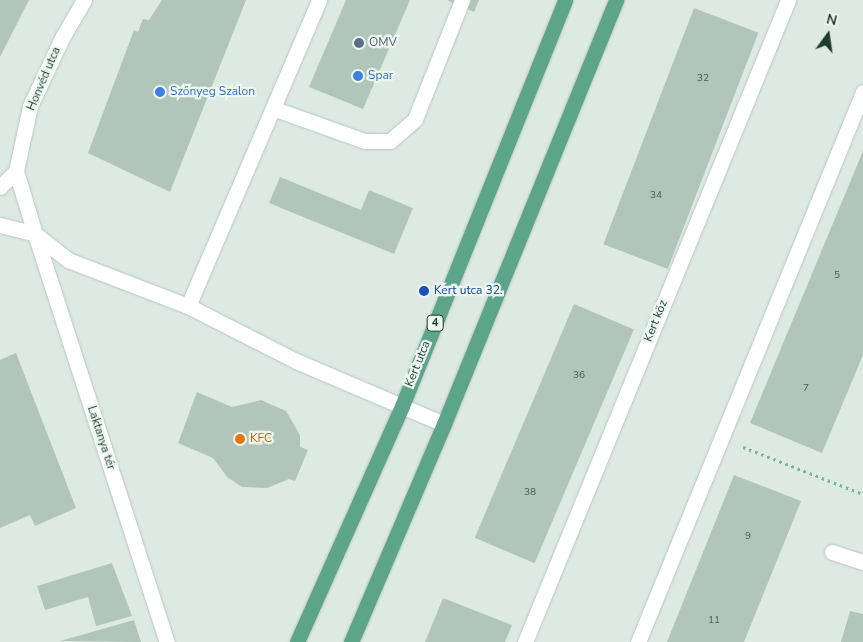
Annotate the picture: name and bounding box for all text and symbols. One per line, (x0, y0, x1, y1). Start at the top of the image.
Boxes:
text: N (824, 9, 839, 30)
north arrow (803, 10, 853, 60)
place label: OMV (369, 36, 397, 50)
marker: OMV (353, 37, 365, 49)
street label: Honvéd utca (24, 45, 64, 113)
place label: Spar (368, 69, 393, 83)
marker: Spar (352, 70, 364, 82)
house number: 32 (697, 73, 709, 85)
place label: Szőnyeg Szalon (170, 85, 255, 99)
marker: Szőnyeg Szalon (154, 86, 166, 98)
house number: 34 (650, 190, 662, 202)
house number: 5 (834, 270, 840, 282)
place label: Kert utca 32. (434, 284, 503, 298)
marker: Kert utca 32. (418, 285, 430, 297)
street label: Kert köz (641, 298, 671, 344)
road number: 4 (426, 314, 444, 332)
street label: Kert utca (402, 339, 434, 389)
house number: 36 (573, 370, 585, 382)
house number: 7 (803, 383, 809, 395)
street label: Laktanya tér (84, 404, 118, 472)
place label: KFC (250, 432, 272, 446)
marker: KFC (234, 433, 246, 445)
house number: 38 (524, 487, 536, 499)
house number: 9 (745, 531, 751, 543)
house number: 11 (708, 615, 720, 627)

